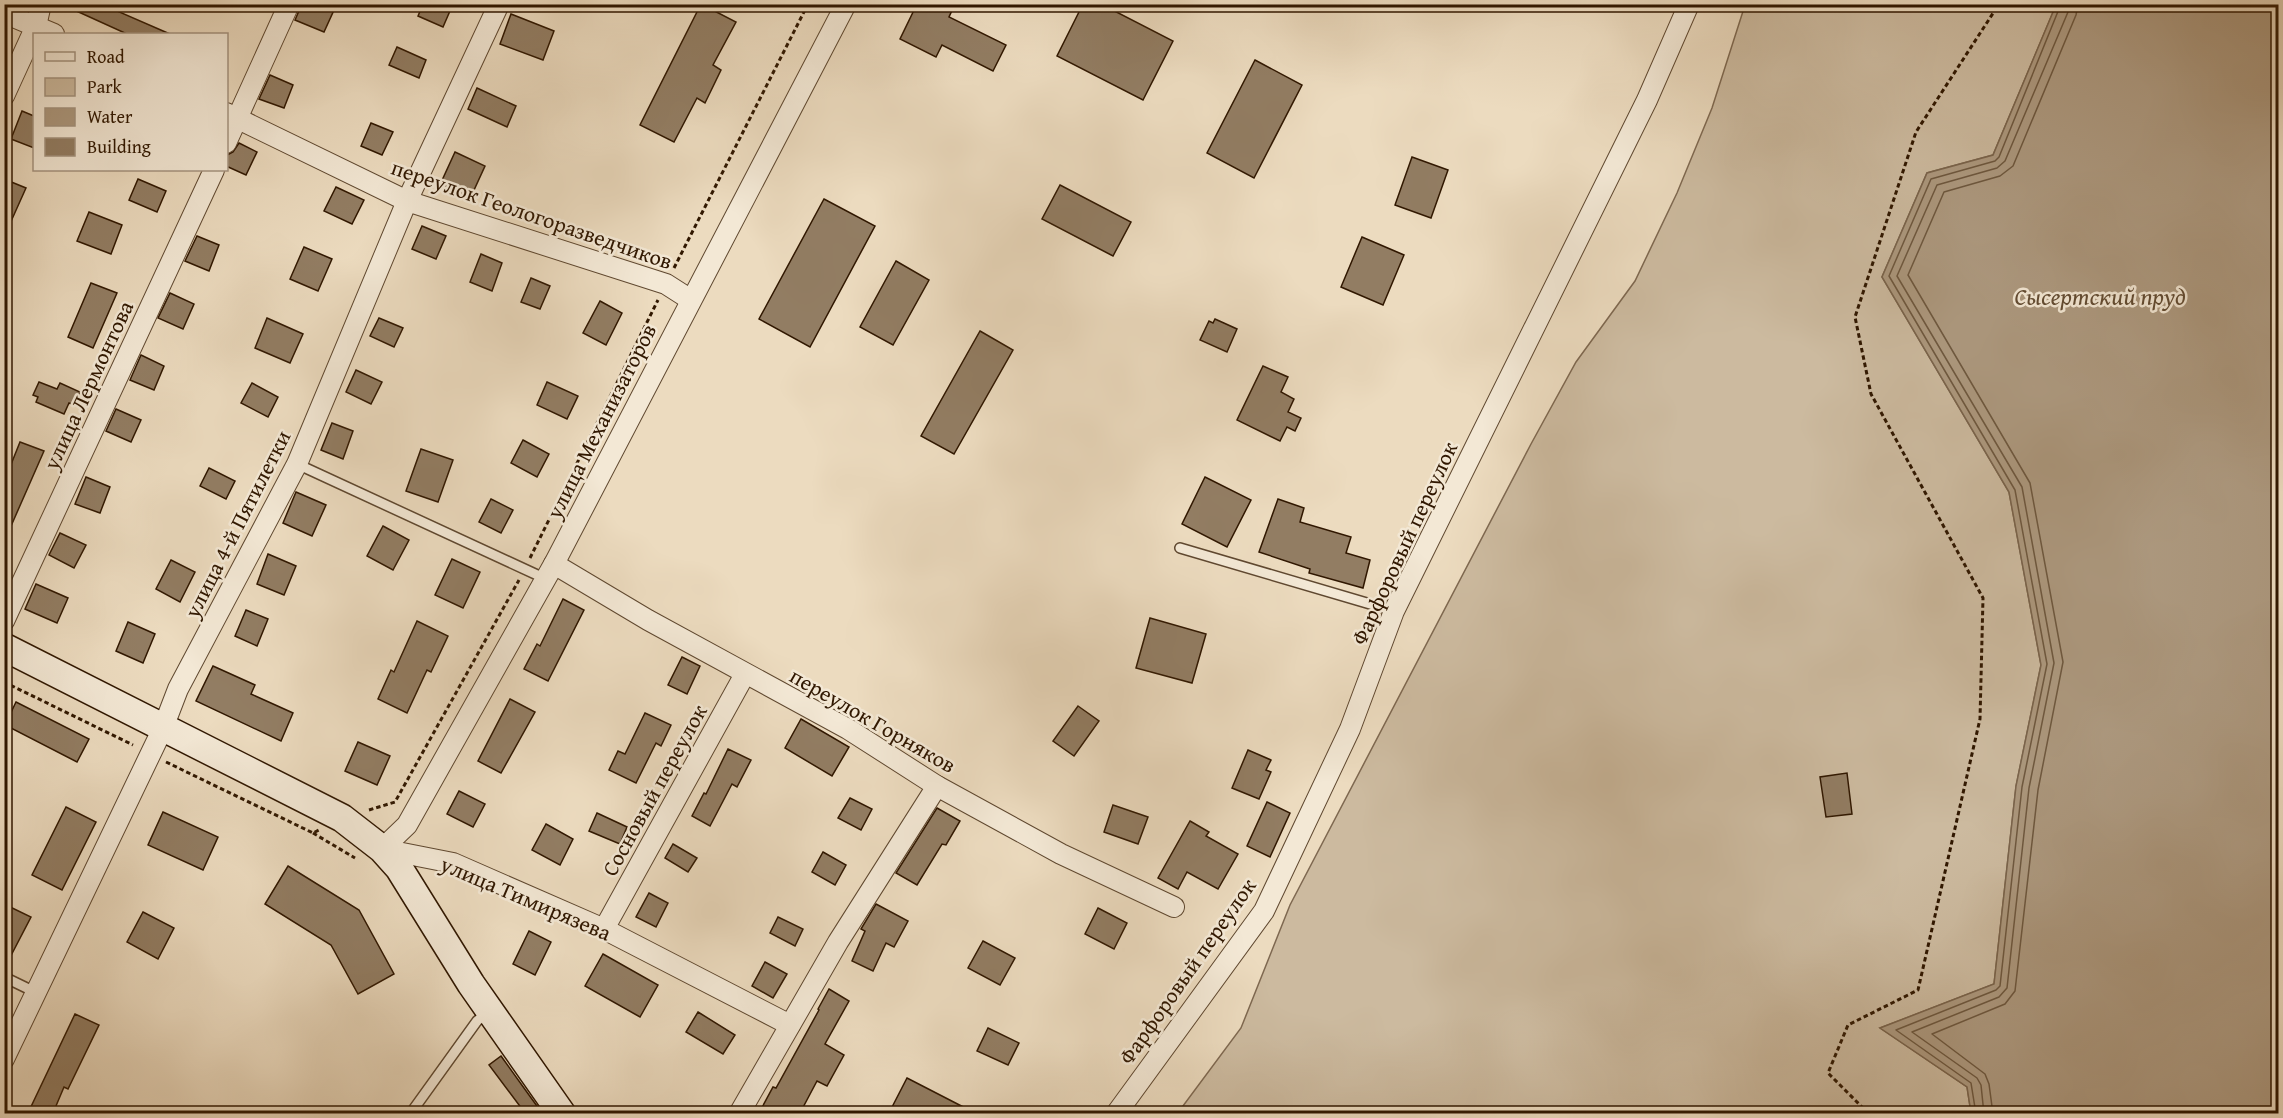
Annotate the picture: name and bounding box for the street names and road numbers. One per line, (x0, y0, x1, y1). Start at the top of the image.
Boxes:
street label: переулок Геологоразведчиков (387, 151, 677, 277)
street label: улица Лермонтова (34, 295, 141, 476)
street label: улица Механизаторов (537, 318, 664, 525)
street label: улица 4-й Пятилетки (175, 425, 298, 624)
street label: Фарфоровый переулок (1343, 436, 1465, 650)
street label: переулок Горняков (784, 659, 962, 781)
street label: Сосновый переулок (593, 698, 715, 882)
street label: улица Тимирязева (435, 847, 617, 949)
street label: Фарфоровый переулок (1111, 871, 1264, 1071)

